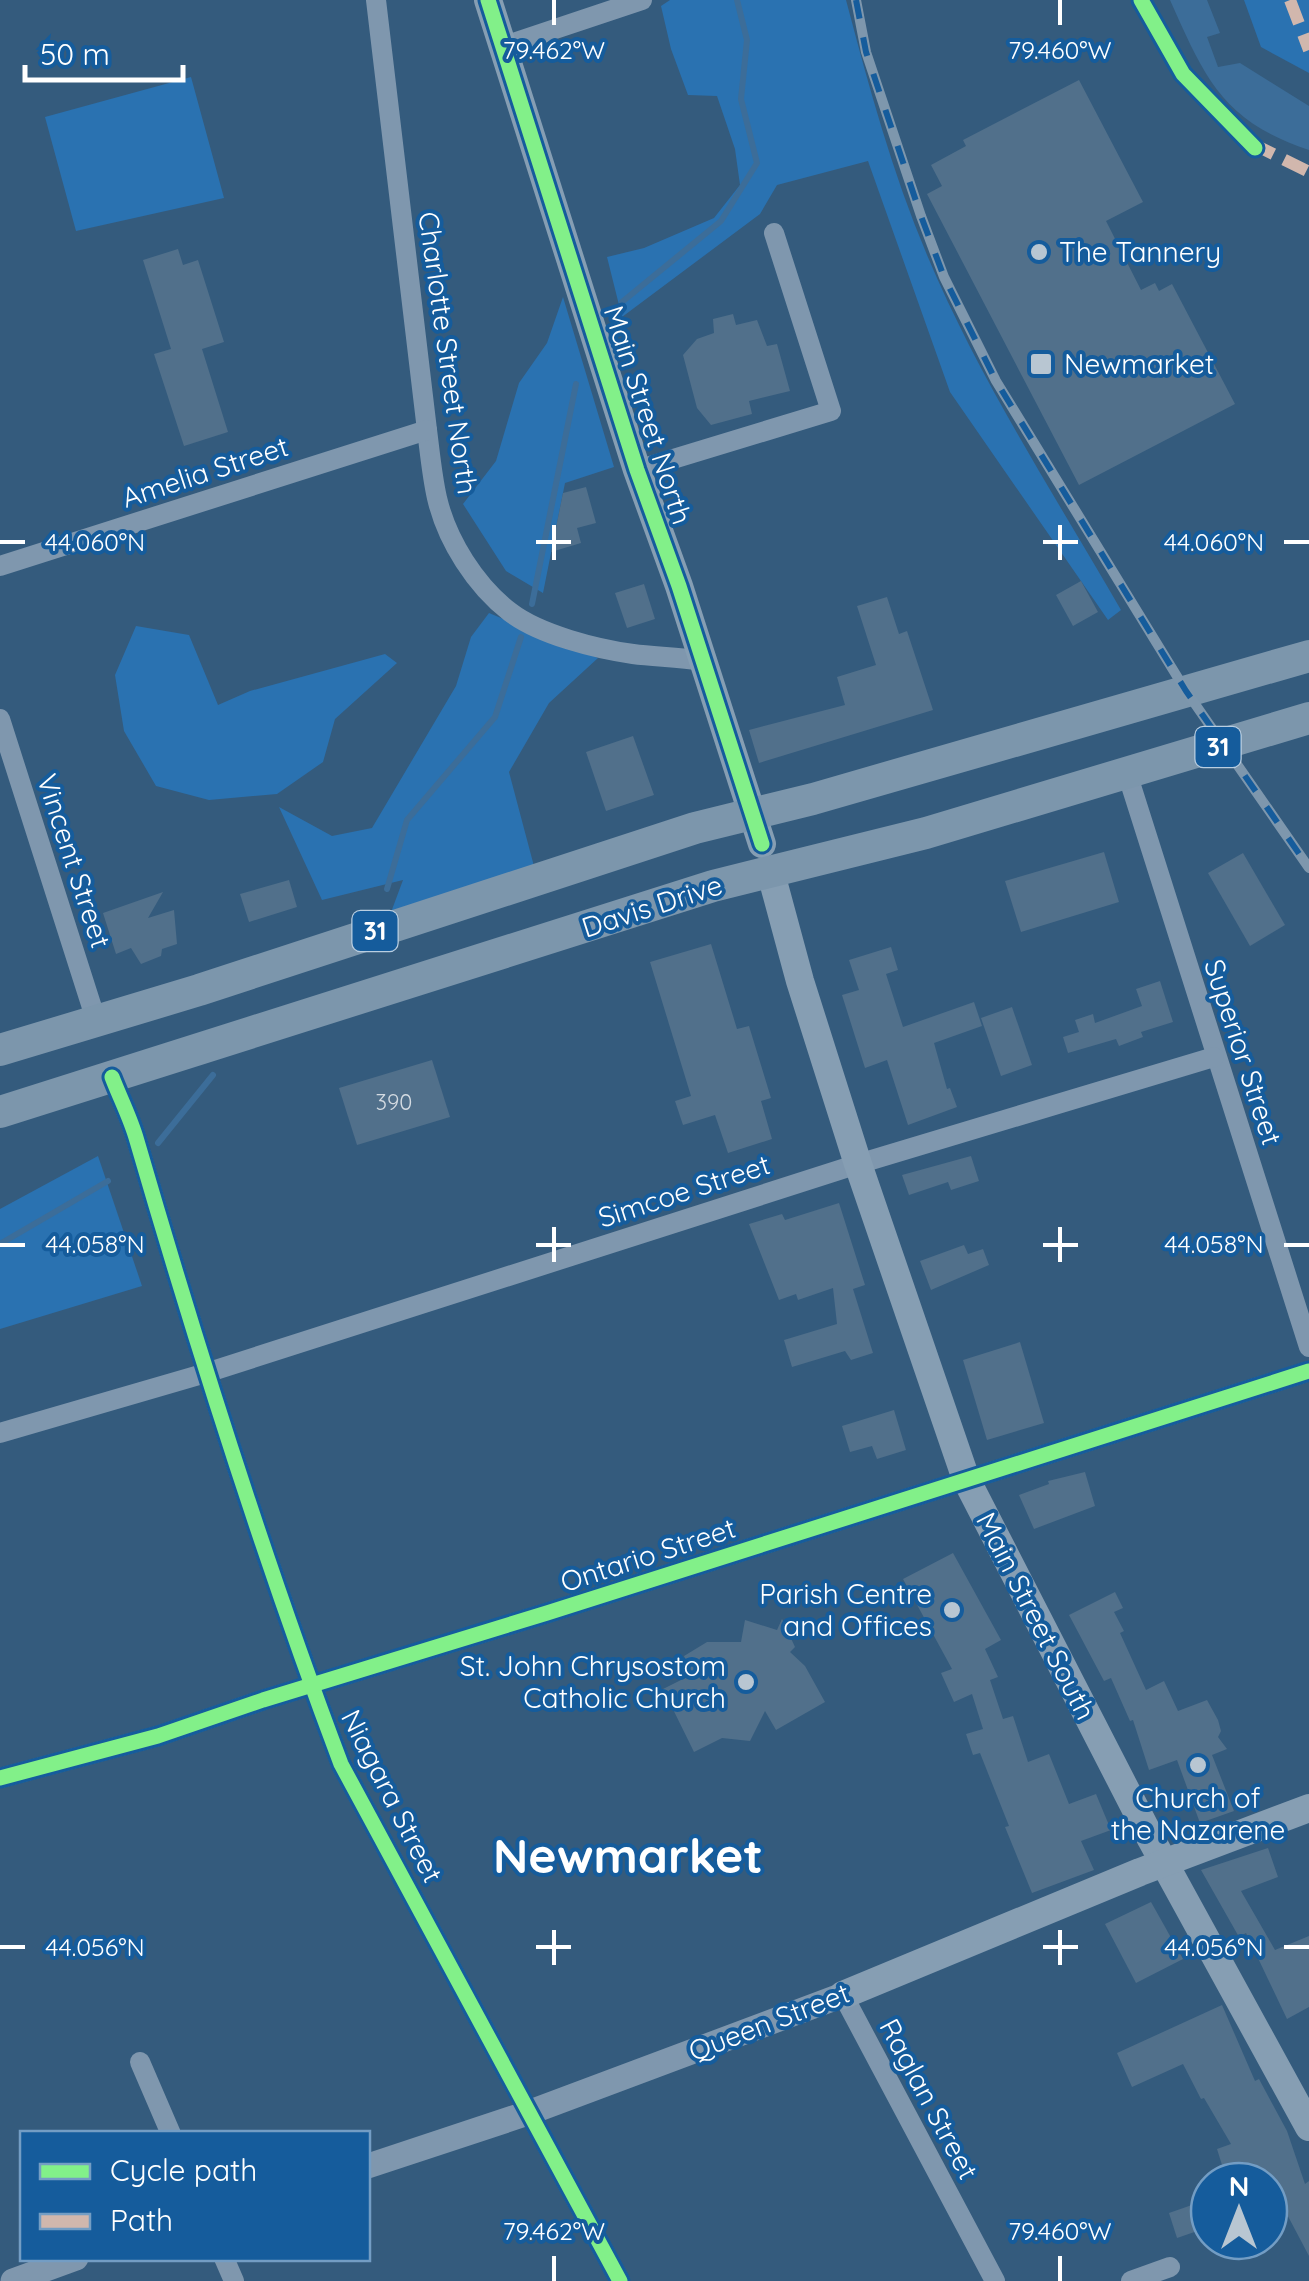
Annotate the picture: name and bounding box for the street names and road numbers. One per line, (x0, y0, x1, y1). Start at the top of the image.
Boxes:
street label: Charlotte Street North (411, 209, 486, 496)
street label: Main Street North (597, 301, 700, 528)
street label: Amelia Street (117, 428, 293, 515)
road number: 31 (1196, 727, 1240, 767)
street label: Vincent Street (30, 769, 119, 952)
street label: Davis Drive (577, 866, 727, 945)
road number: 31 (352, 911, 398, 951)
street label: Superior Street (1197, 955, 1290, 1149)
street label: Simcoe Street (593, 1146, 774, 1235)
street label: Main Street South (969, 1506, 1104, 1725)
street label: Ontario Street (556, 1510, 740, 1599)
street label: Niagara Street (334, 1704, 451, 1888)
street label: Queen Street (683, 1975, 854, 2068)
street label: Raglan Street (872, 2012, 986, 2185)

